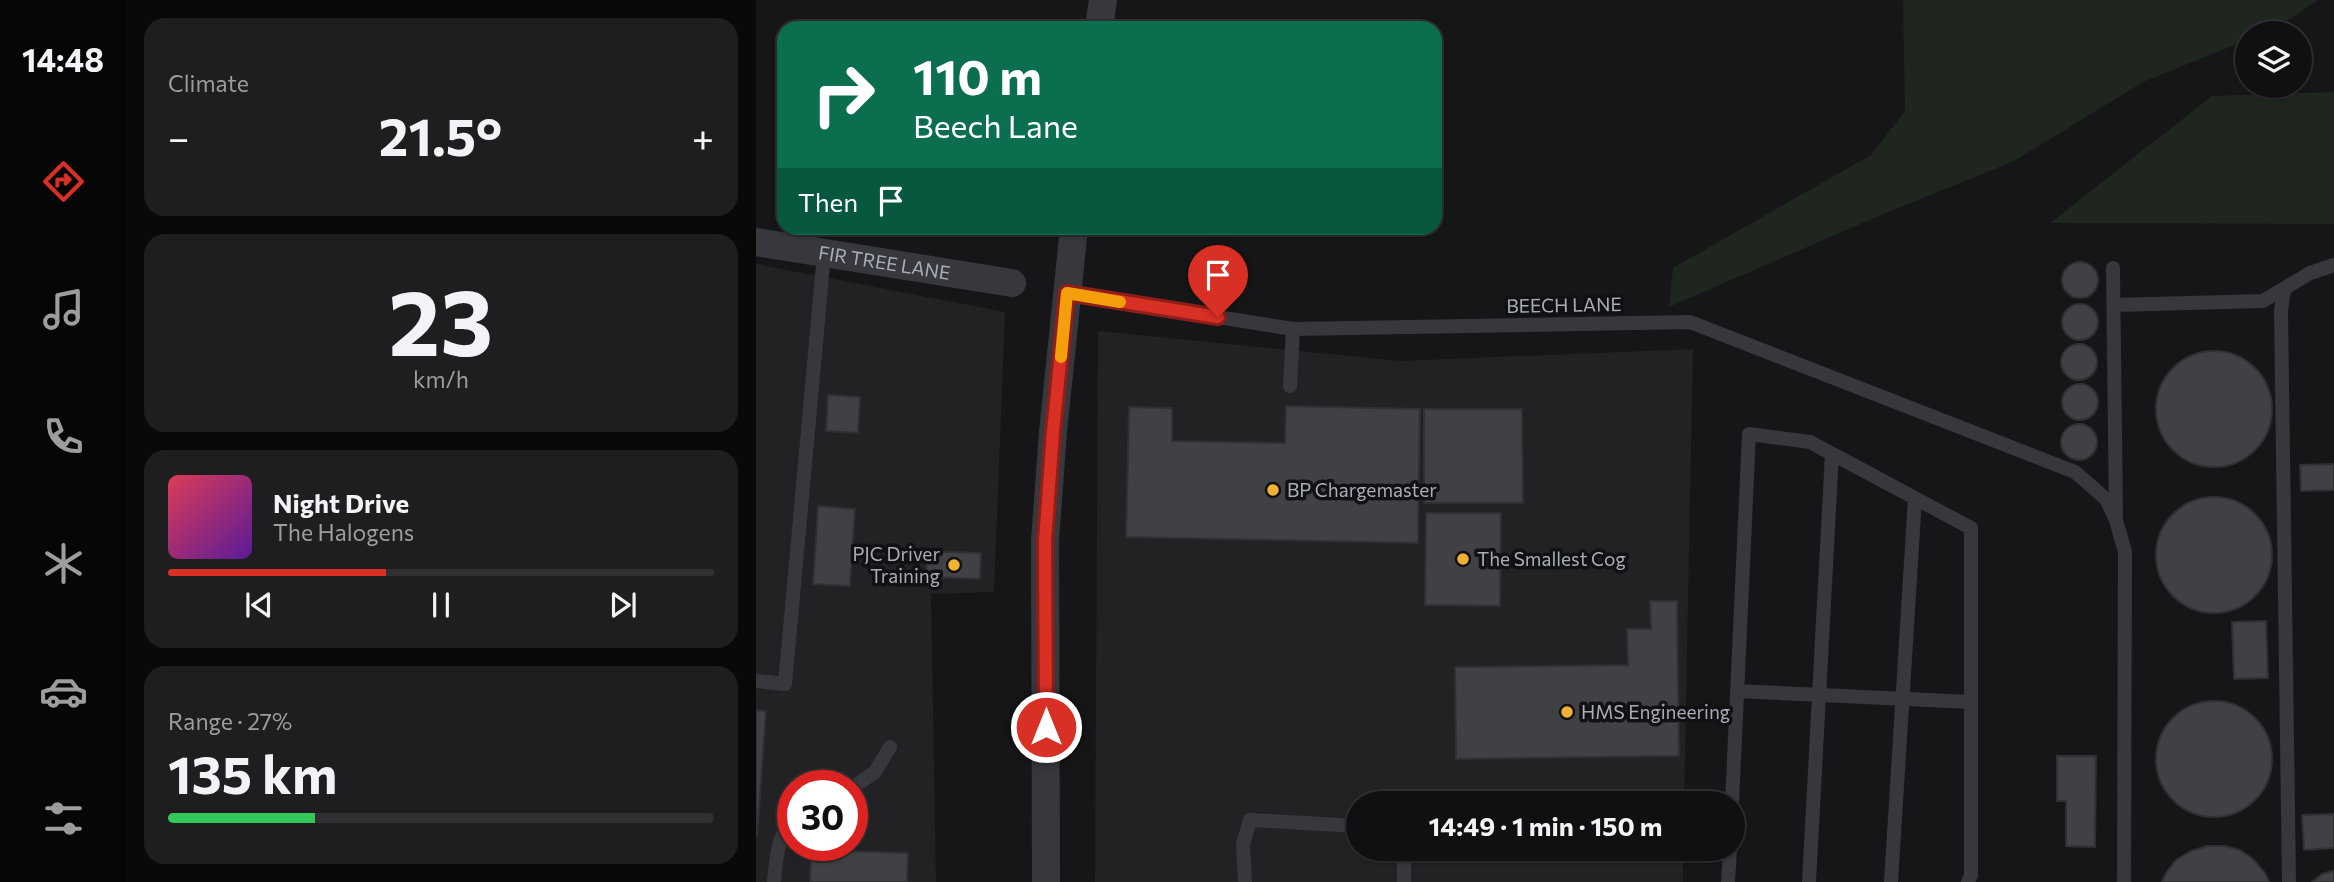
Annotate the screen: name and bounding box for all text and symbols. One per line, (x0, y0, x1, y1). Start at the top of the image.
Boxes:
map controls (2235, 21, 2312, 98)
button: layers (2235, 21, 2312, 98)
text: 14:48 (22, 39, 104, 79)
text: 110 m (913, 45, 1042, 105)
icon: right (798, 49, 889, 140)
text: Climate (168, 69, 249, 97)
text: 21.5° (379, 103, 502, 167)
text: Beech Lane (913, 105, 1078, 145)
text: − (168, 113, 190, 160)
text: + (692, 113, 714, 160)
icon: directions (39, 157, 88, 206)
icon: arrive (872, 182, 910, 220)
text: Then (798, 186, 858, 217)
street label: FIR TREE LANE (817, 240, 952, 284)
pin (1188, 245, 1248, 317)
icon: arrive (1199, 256, 1237, 294)
text: 23 (389, 263, 493, 375)
icon: music (39, 285, 88, 334)
street label: BEECH LANE (1506, 292, 1622, 317)
text: km/h (413, 365, 469, 393)
icon: phone (39, 412, 88, 461)
place label: BP Chargemaster (1287, 478, 1437, 501)
marker: BP Chargemaster (1265, 482, 1281, 498)
text: Night Drive (273, 487, 409, 518)
text: The Halogens (273, 518, 414, 546)
icon: climate (39, 539, 88, 588)
place label: PJC Driver Training (852, 542, 940, 587)
place label: The Smallest Cog (1477, 547, 1626, 570)
marker: The Smallest Cog (1455, 551, 1471, 567)
marker: PJC Driver Training (946, 557, 962, 573)
icon: previous (240, 586, 278, 624)
icon: pause (422, 586, 460, 624)
icon: next (604, 586, 642, 624)
icon: car (39, 667, 88, 716)
position arrow (1009, 690, 1083, 764)
place label: HMS Engineering (1581, 700, 1730, 723)
marker: HMS Engineering (1559, 704, 1575, 720)
text: Range · 27% (168, 707, 292, 735)
text: 135 km (168, 741, 337, 805)
speed limit sign: 30 (777, 770, 868, 861)
icon: filters (39, 794, 88, 843)
text: 14:49 · 1 min · 150 m (1429, 810, 1662, 841)

